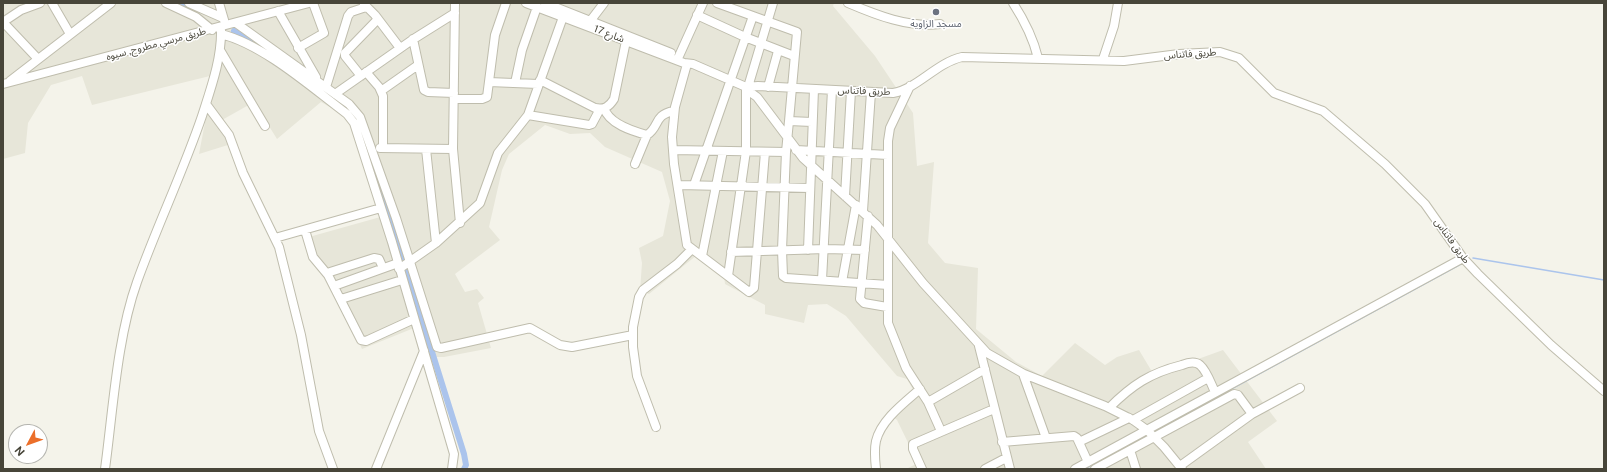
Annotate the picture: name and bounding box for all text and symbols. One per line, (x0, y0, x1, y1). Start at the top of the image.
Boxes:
marker: مسجد الزاوية (931, 7, 941, 17)
place label: مسجد الزاوية (910, 18, 962, 30)
street label: شارع 17 (592, 23, 626, 45)
street label: طريق مرسي مطروح, سيوه (105, 25, 207, 63)
street label: طريق فاتناس (1163, 46, 1217, 62)
street label: طريق فاتناس (837, 84, 891, 98)
street label: طريق فاتناس (1432, 216, 1472, 266)
north arrow (8, 424, 48, 464)
text: N (12, 444, 27, 458)

